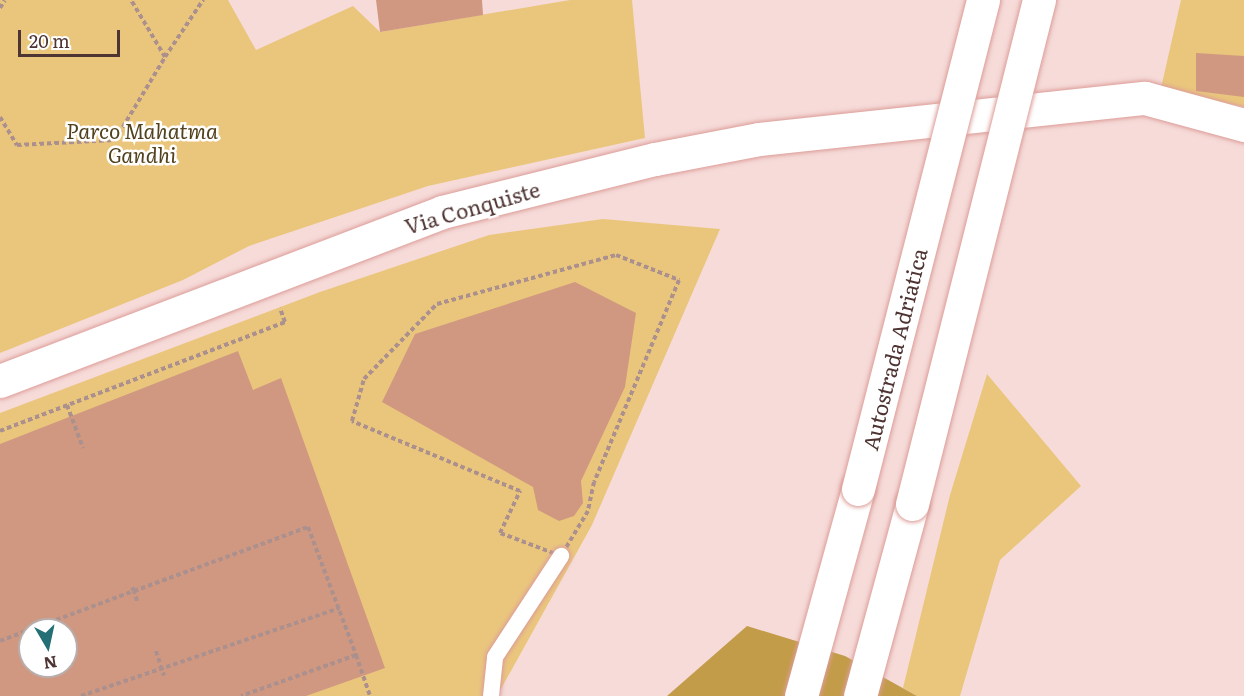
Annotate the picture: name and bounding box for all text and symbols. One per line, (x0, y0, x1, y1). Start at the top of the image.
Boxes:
scale bar (21, 18, 123, 56)
text: 20 m (29, 27, 70, 54)
park label: Parco Mahatma Gandhi (66, 117, 218, 167)
street label: Via Conquiste (401, 176, 543, 238)
street label: Autostrada Adriatica (857, 245, 931, 453)
north arrow (18, 618, 78, 678)
text: N (42, 651, 59, 677)

